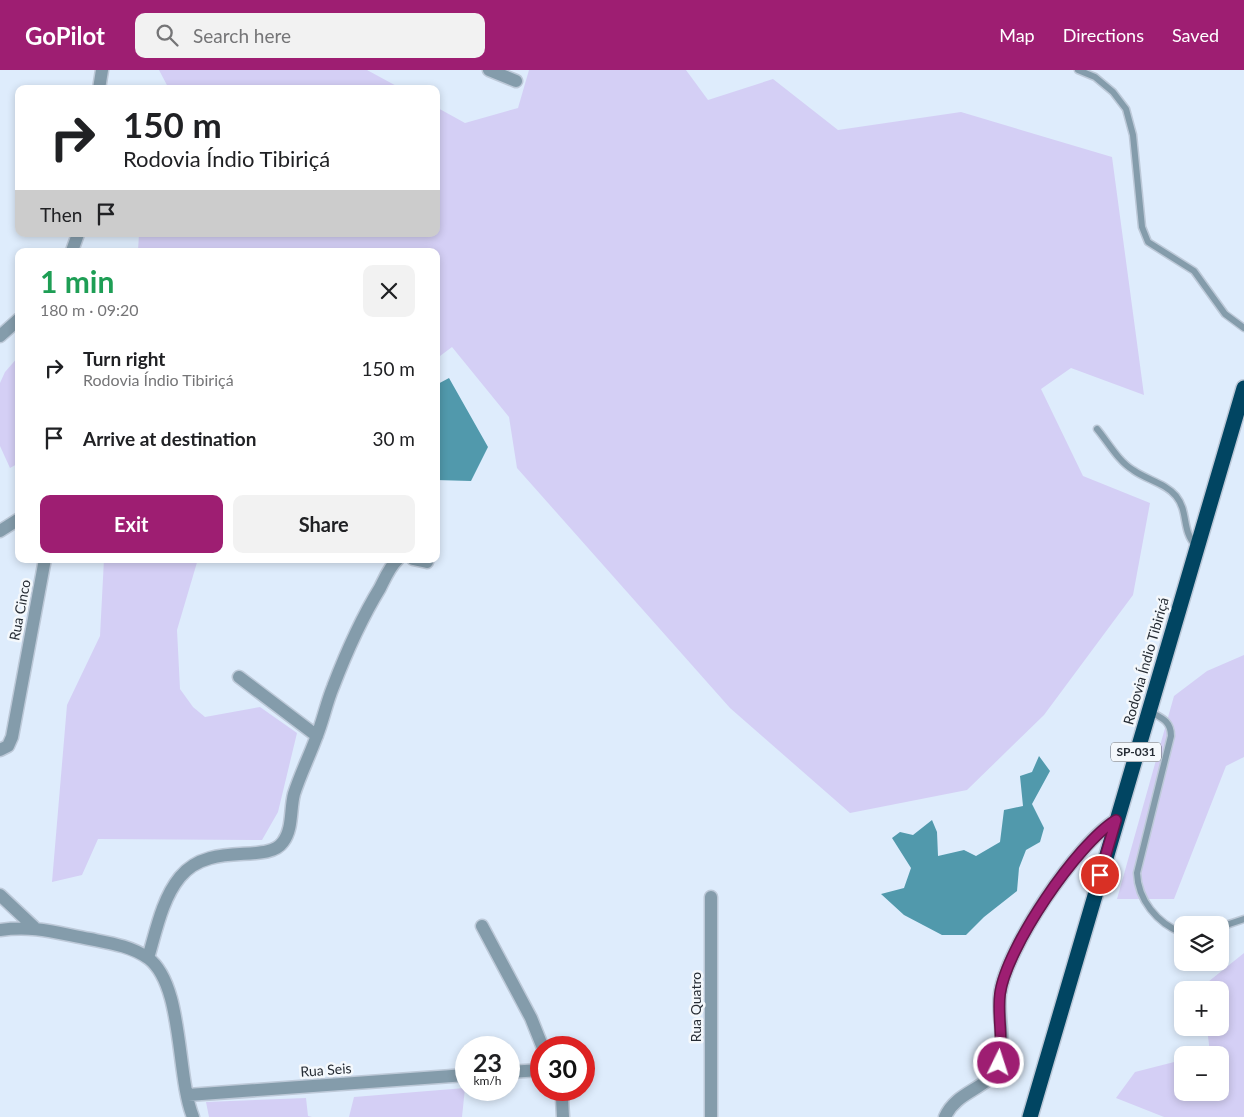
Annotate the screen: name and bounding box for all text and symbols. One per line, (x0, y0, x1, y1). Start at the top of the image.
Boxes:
search box (135, 13, 485, 58)
text: GoPilot (25, 21, 105, 50)
icon: search (153, 21, 181, 49)
text: Search here (193, 24, 291, 47)
text: Map (999, 24, 1035, 46)
text: Directions (1063, 24, 1144, 46)
text: Saved (1172, 24, 1219, 46)
text: 150 m (123, 103, 222, 145)
icon: right (40, 105, 105, 170)
text: Rodovia Índio Tibiriçá (123, 145, 330, 172)
icon: arrive (92, 200, 120, 228)
text: Then (40, 203, 82, 226)
text: 1 min (40, 263, 114, 299)
button: close (363, 265, 415, 317)
text: 180 m · 09:20 (40, 300, 139, 319)
text: Turn right (83, 347, 165, 370)
icon: right (40, 354, 68, 382)
text: 150 m (361, 357, 415, 380)
text: Rodovia Índio Tibiriçá (83, 370, 234, 389)
icon: arrive (40, 424, 68, 452)
text: Arrive at destination (83, 427, 256, 450)
text: 30 m (372, 427, 415, 450)
button: Exit (40, 495, 223, 553)
button: Share (233, 495, 415, 553)
street label: Rua Cinco (5, 578, 34, 642)
street label: Rodovia Índio Tibiriçá (1119, 595, 1172, 727)
road number: SP-031 (1111, 742, 1161, 762)
pin (1079, 854, 1121, 896)
icon: arrive (1086, 861, 1114, 889)
map controls (1174, 916, 1229, 1101)
button: layers (1174, 916, 1229, 971)
street label: Rua Quatro (687, 972, 704, 1042)
button: + (1174, 981, 1229, 1036)
speed limit sign: 30 (530, 1036, 595, 1101)
position arrow (972, 1036, 1024, 1088)
button: − (1174, 1046, 1229, 1101)
text: 23 (473, 1047, 502, 1077)
street label: Rua Seis (300, 1059, 352, 1080)
text: km/h (473, 1073, 502, 1088)

